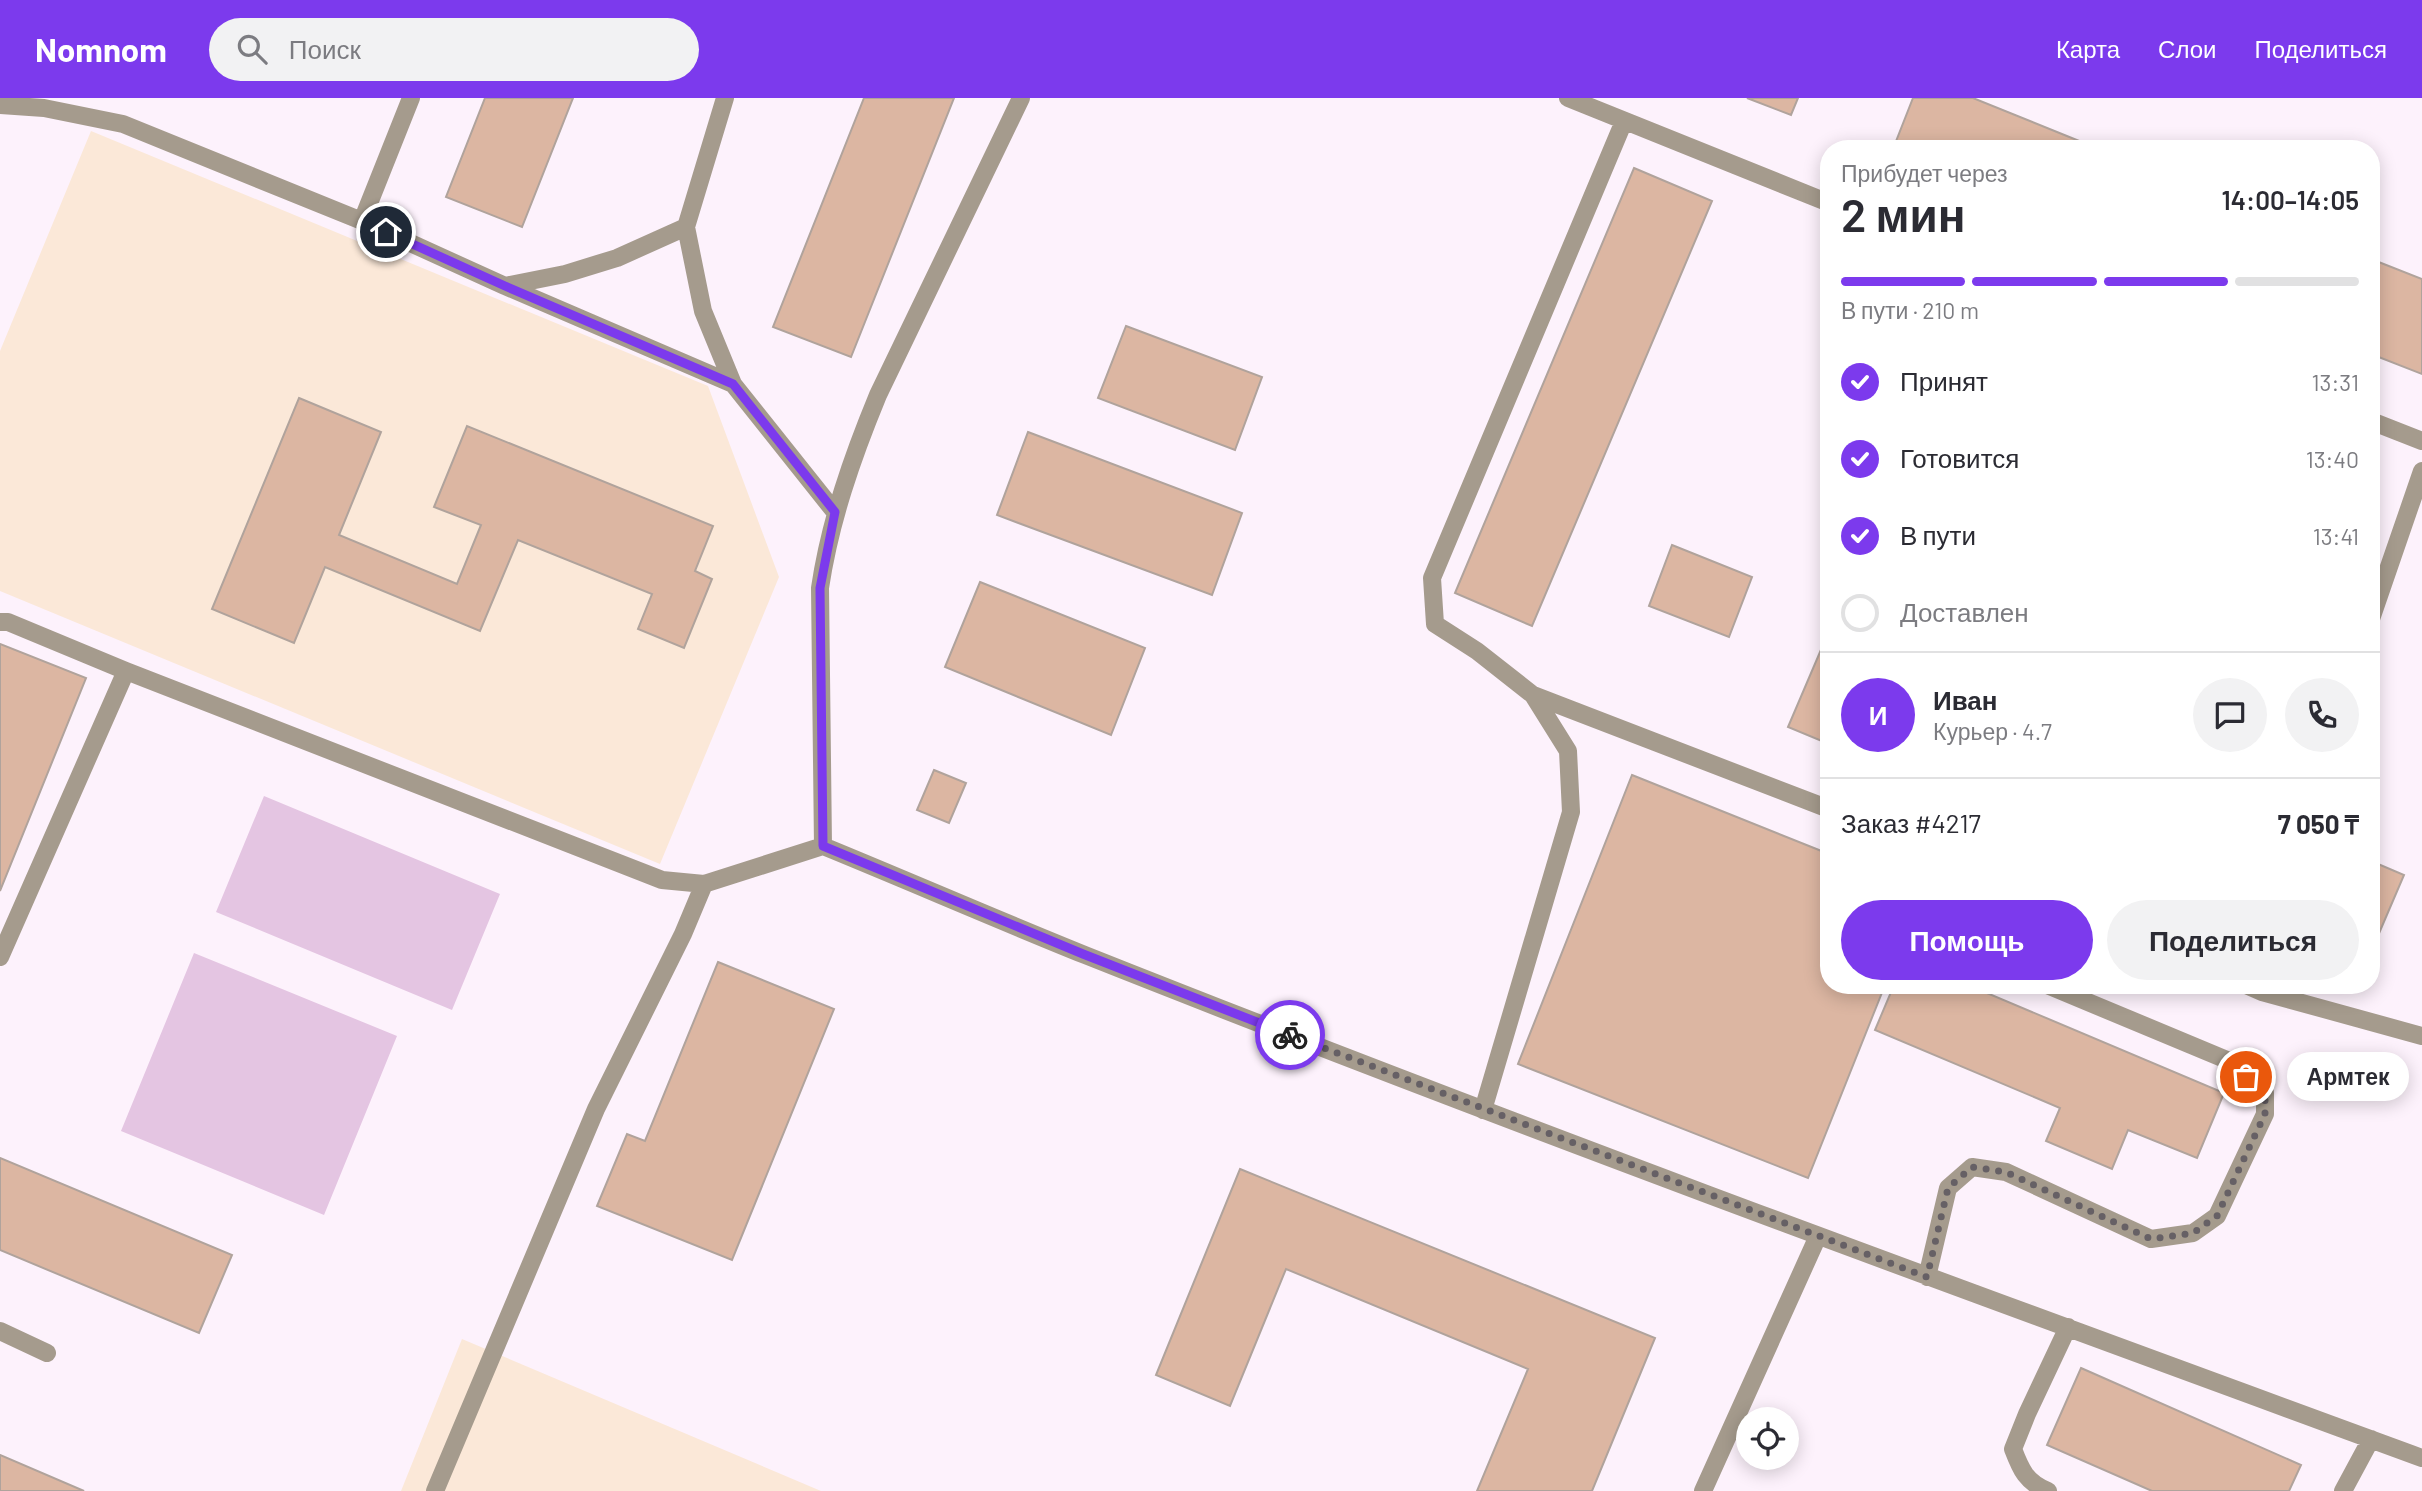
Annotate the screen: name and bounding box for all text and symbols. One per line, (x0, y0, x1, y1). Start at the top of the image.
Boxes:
search box (209, 18, 699, 81)
text: Nomnom (35, 29, 167, 69)
icon: search (233, 30, 271, 68)
text: Поиск (289, 33, 361, 64)
text: Карта (2056, 34, 2120, 63)
text: Слои (2158, 34, 2216, 63)
text: Поделиться (2254, 34, 2387, 63)
text: Прибудет через (1841, 159, 2008, 187)
text: 14:00–14:05 (2222, 184, 2359, 215)
text: 2 мин (1841, 186, 1966, 241)
pin (356, 202, 416, 262)
icon: home (367, 213, 405, 251)
text: В пути · 210 m (1841, 296, 1979, 324)
icon: check (1841, 363, 1879, 401)
text: Принят (1900, 365, 1988, 396)
text: 13:31 (2312, 368, 2359, 396)
icon: check (1841, 440, 1879, 478)
text: Готовится (1900, 442, 2019, 473)
text: 13:40 (2306, 445, 2359, 473)
icon: check (1841, 517, 1879, 555)
text: В пути (1900, 519, 1976, 550)
text: 13:41 (2313, 522, 2359, 550)
text: Доставлен (1900, 596, 2029, 627)
button: chat (2193, 678, 2267, 752)
button: phone (2285, 678, 2359, 752)
text: Иван (1933, 684, 1998, 715)
text: И (1869, 699, 1887, 730)
text: Курьер · 4.7 (1933, 717, 2052, 745)
text: Заказ #4217 (1841, 807, 1981, 838)
text: 7 050 ₸ (2278, 808, 2359, 839)
button: Помощь (1841, 900, 2093, 980)
button: Поделиться (2107, 900, 2359, 980)
courier (1255, 1000, 1325, 1070)
icon: bike (1271, 1016, 1309, 1054)
pin (2216, 1047, 2276, 1107)
callout: Армтек (2288, 1052, 2410, 1102)
icon: bag (2227, 1058, 2265, 1096)
text: Армтек (2307, 1062, 2389, 1090)
map controls (1736, 1407, 1799, 1470)
button: locate (1736, 1407, 1799, 1470)

